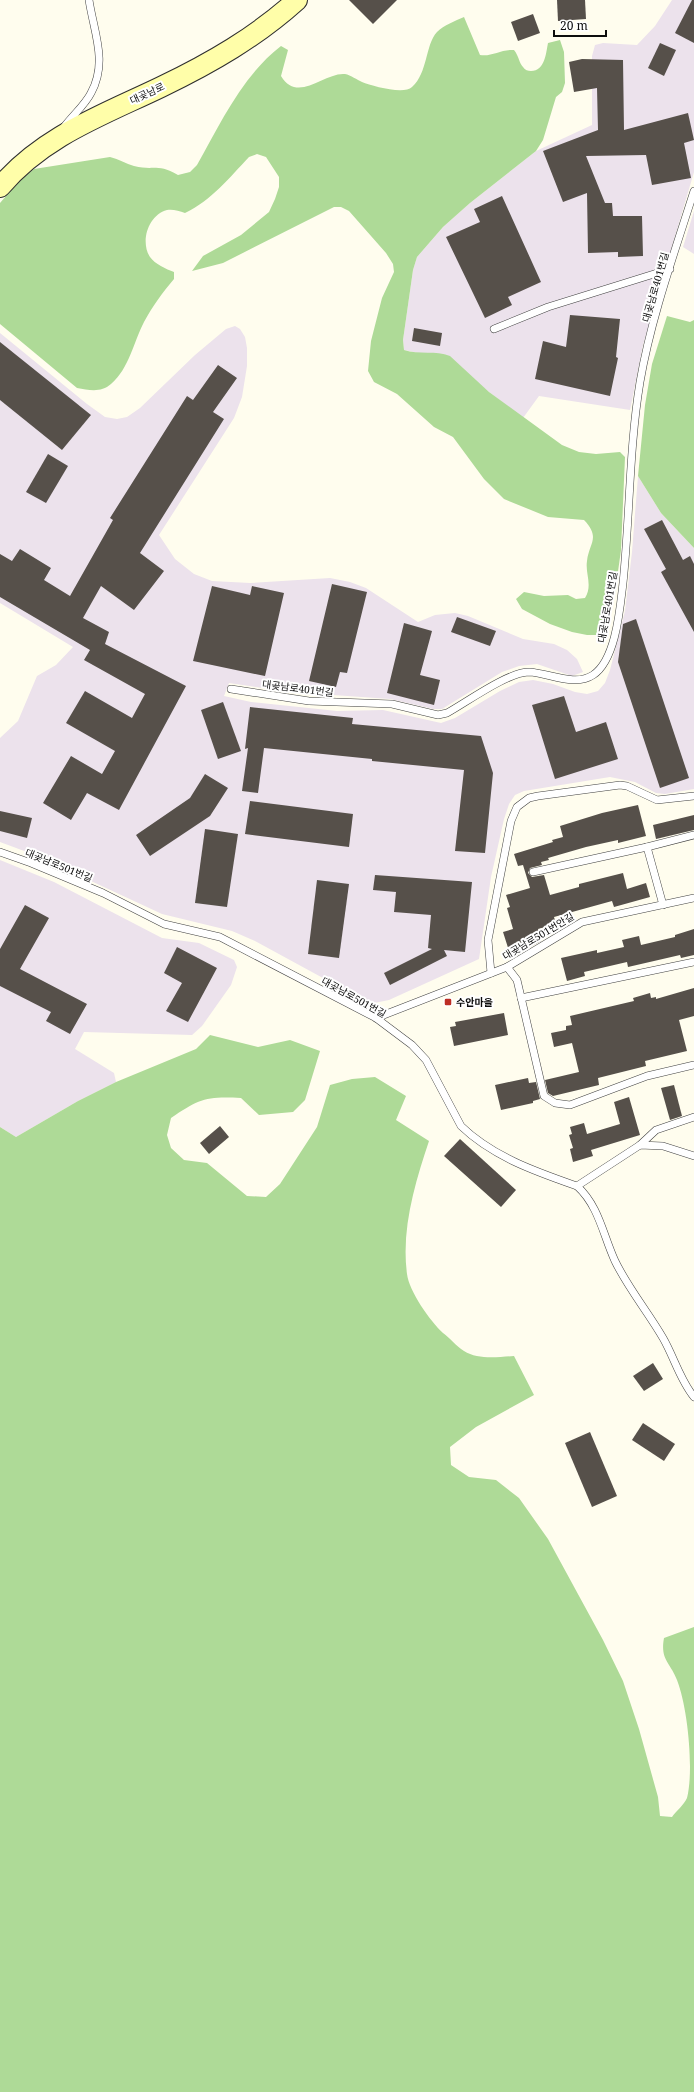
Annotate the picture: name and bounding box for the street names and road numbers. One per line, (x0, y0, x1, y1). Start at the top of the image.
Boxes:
street label: 대곶남로 (127, 79, 167, 107)
street label: 대곶남로401번길 (638, 250, 672, 324)
street label: 대곶남로401번길 (594, 570, 620, 644)
street label: 대곶남로401번길 (261, 677, 335, 699)
street label: 대곶남로501번길 (23, 845, 95, 885)
street label: 대곶남로501번안길 (500, 909, 576, 963)
street label: 대곶남로501번길 (319, 973, 389, 1021)

